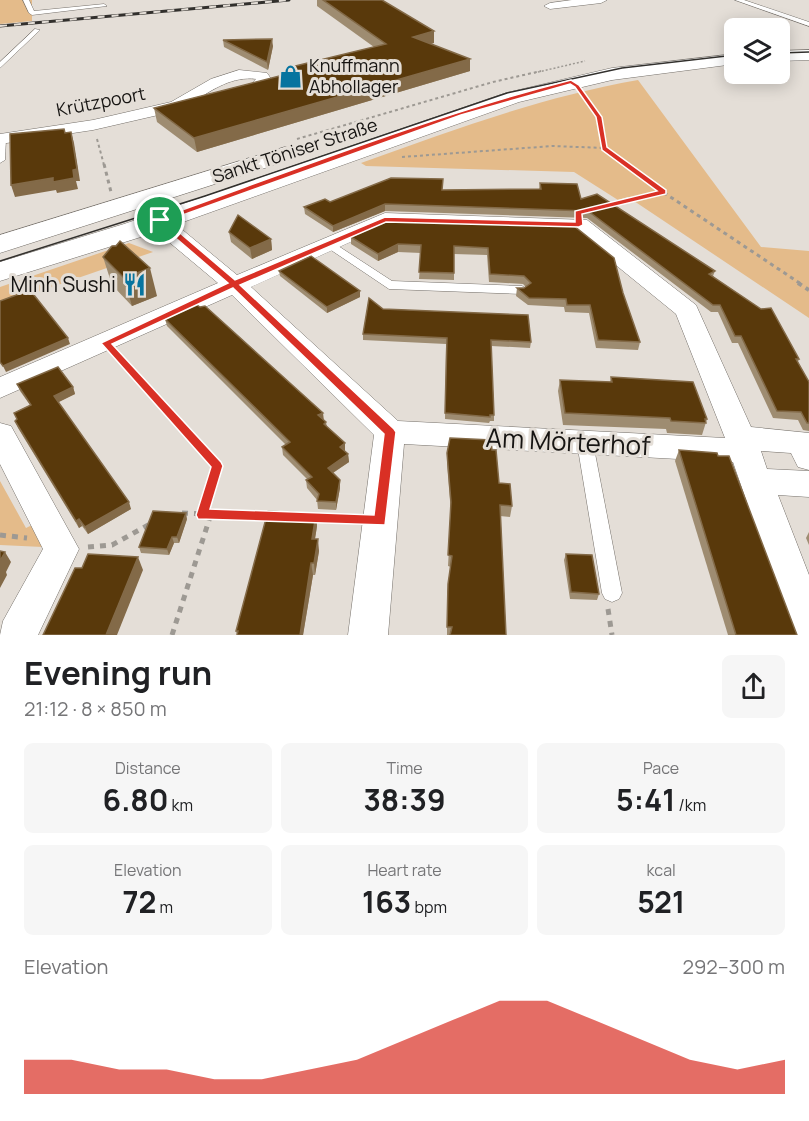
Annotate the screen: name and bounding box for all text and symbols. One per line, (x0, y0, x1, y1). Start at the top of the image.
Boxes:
map controls (724, 18, 790, 84)
button: layers (724, 18, 790, 84)
place label: Knuffmann Abhollager (309, 53, 400, 98)
shop icon: Knuffmann Abhollager (278, 63, 304, 89)
street label: Krützpoort (54, 81, 147, 121)
street label: Sankt Töniser Straße (209, 112, 380, 188)
pin (134, 194, 185, 245)
icon: arrive (143, 203, 176, 236)
place label: Minh Sushi (10, 270, 116, 298)
restaurant icon: Minh Sushi (121, 272, 147, 298)
street label: Am Mörterhof (485, 419, 651, 463)
text: Evening run (24, 650, 212, 695)
button: share (722, 655, 785, 718)
text: 21:12 · 8 × 850 m (24, 695, 167, 722)
text: Distance (115, 757, 181, 779)
text: Time (386, 757, 423, 779)
text: Pace (643, 757, 679, 779)
text: 6.80 (103, 779, 168, 820)
text: 38:39 (363, 779, 446, 820)
text: 5:41 (616, 779, 675, 820)
text: km (168, 794, 193, 816)
text: /km (675, 794, 706, 816)
text: Elevation (114, 859, 182, 881)
text: Heart rate (367, 859, 442, 881)
text: kcal (647, 859, 676, 881)
text: 72 (123, 881, 156, 922)
text: 163 (362, 881, 411, 922)
text: 521 (637, 881, 685, 922)
text: m (156, 896, 173, 918)
text: bpm (411, 896, 447, 918)
text: Elevation (24, 953, 108, 980)
text: 292–300 m (683, 953, 785, 980)

